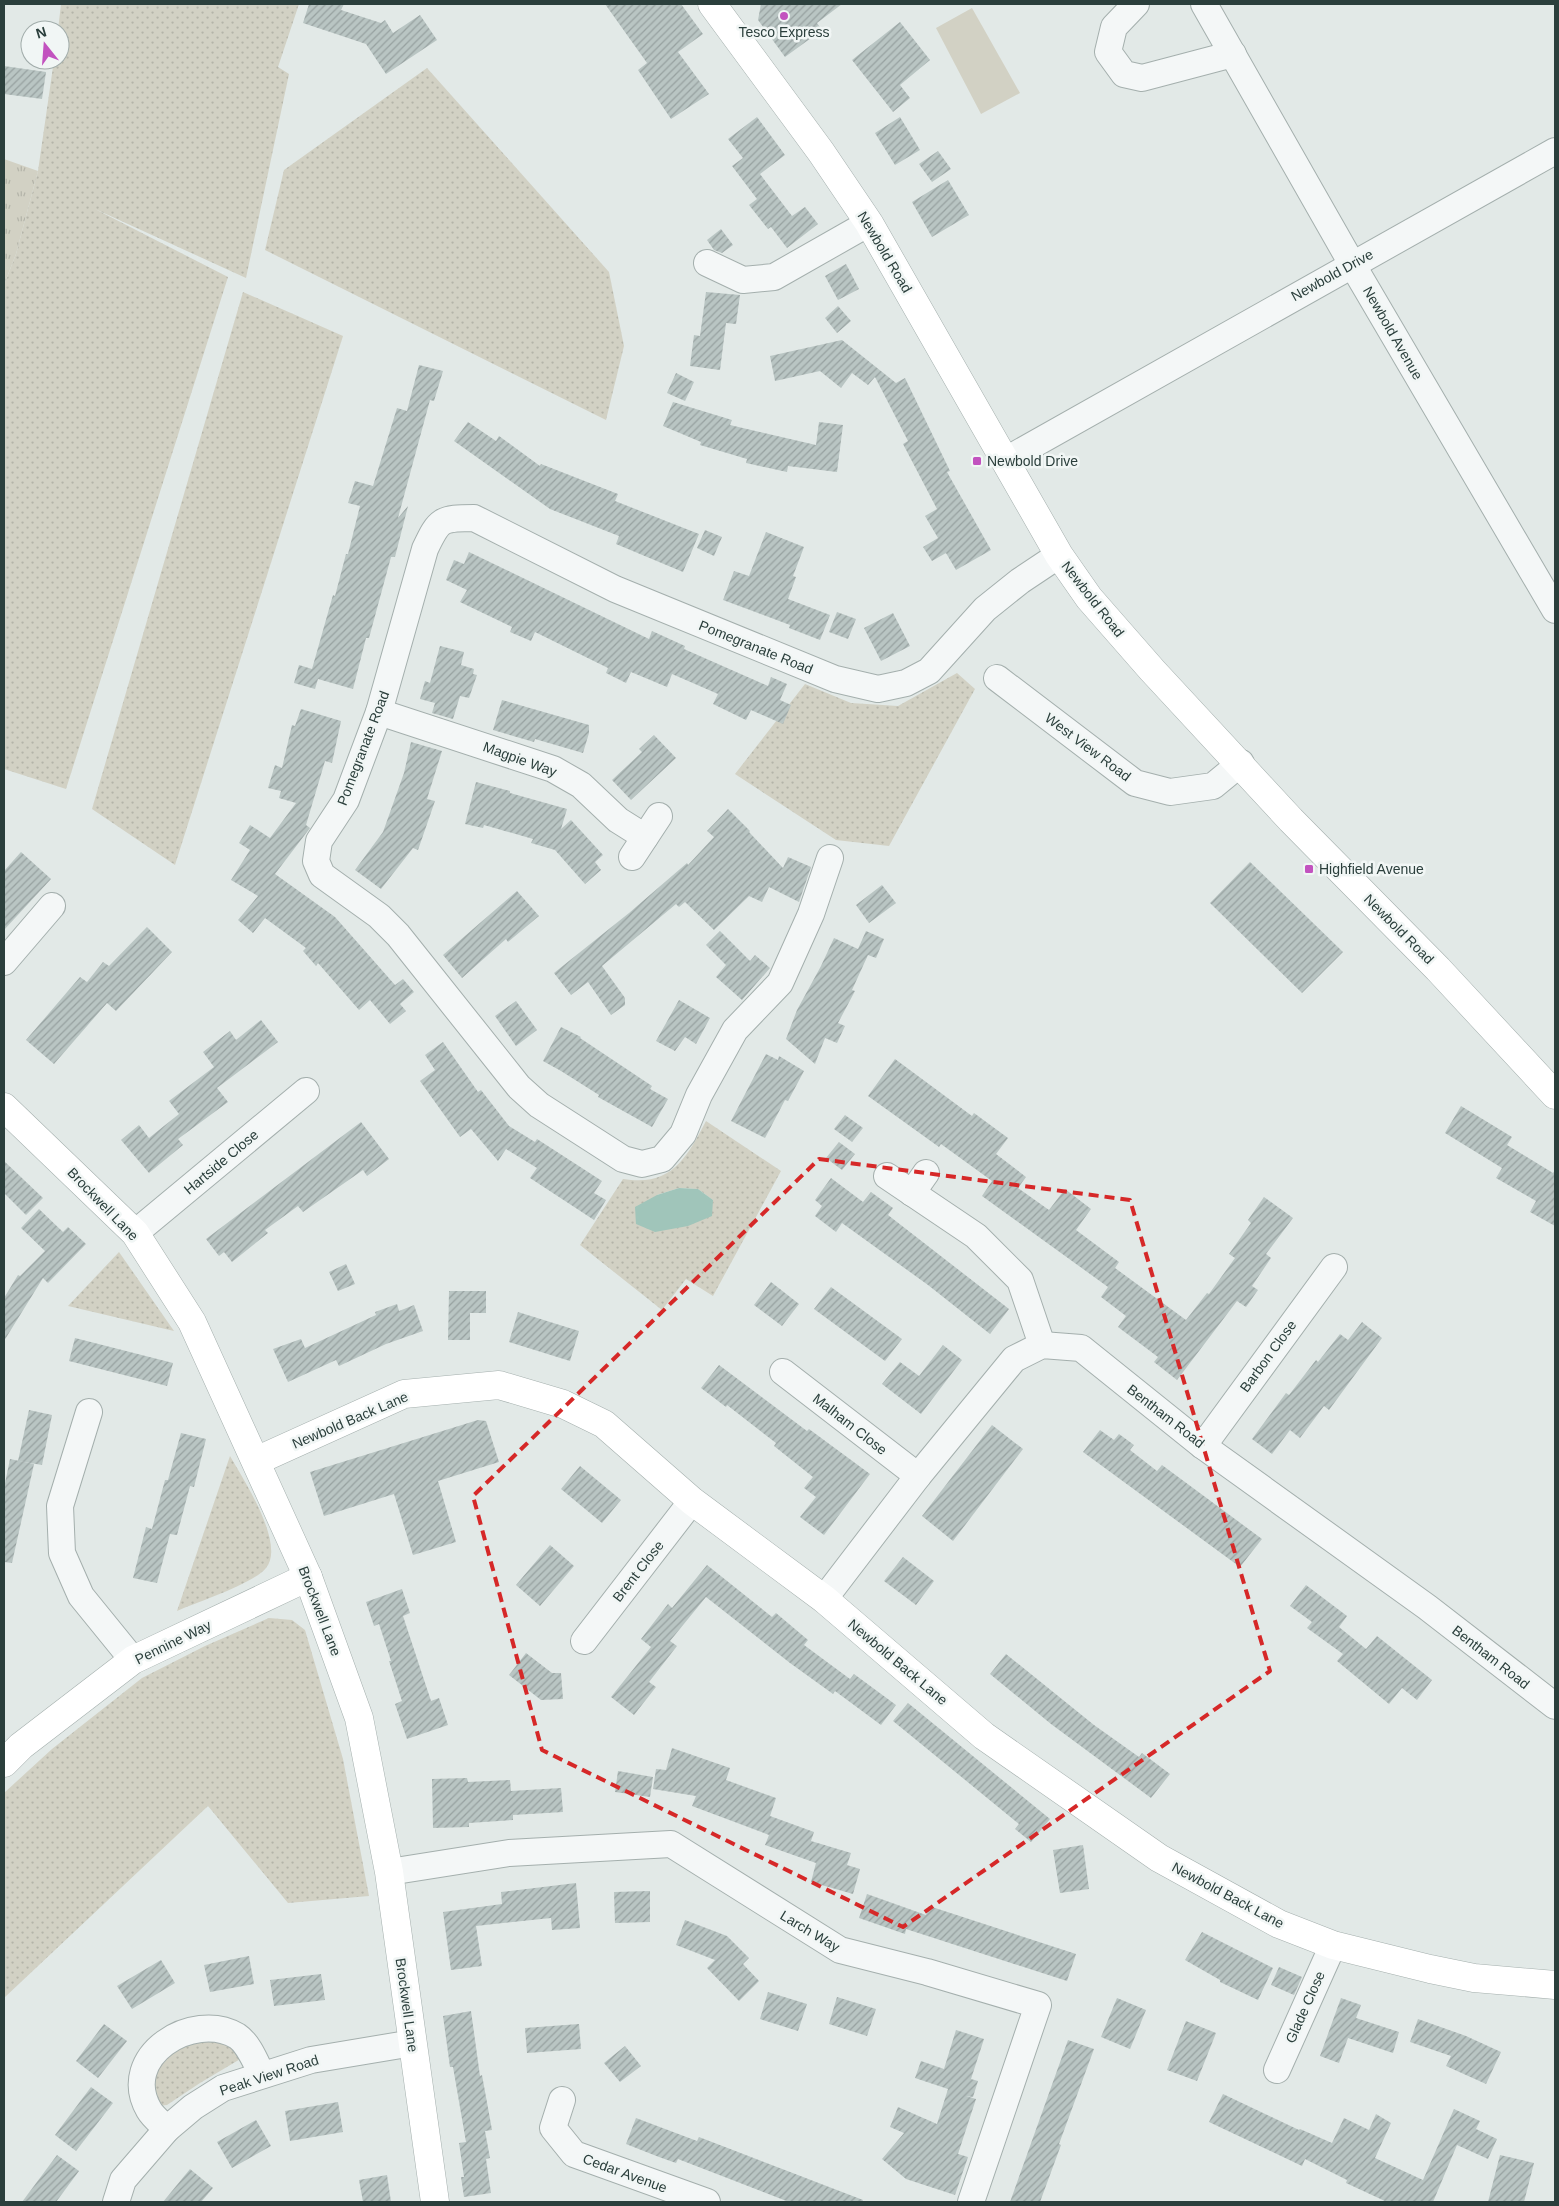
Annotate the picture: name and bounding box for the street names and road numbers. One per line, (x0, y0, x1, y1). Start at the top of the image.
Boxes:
street label: Newbold Road (854, 209, 916, 295)
street label: Newbold Drive (1288, 246, 1376, 304)
street label: Newbold Avenue (1360, 284, 1426, 383)
street label: Newbold Road (1058, 558, 1128, 640)
street label: Pomegranate Road (697, 617, 815, 677)
street label: Pomegranate Road (334, 688, 392, 808)
street label: West View Road (1042, 710, 1134, 784)
street label: Magpie Way (481, 738, 559, 780)
street label: Newbold Road (1361, 891, 1437, 967)
street label: Hartside Close (181, 1126, 261, 1198)
street label: Brockwell Lane (64, 1164, 142, 1244)
street label: Barbon Close (1237, 1317, 1300, 1395)
street label: Bentham Road (1124, 1381, 1208, 1451)
street label: Newbold Back Lane (290, 1388, 411, 1452)
street label: Malham Close (810, 1390, 890, 1458)
street label: Brent Close (609, 1537, 667, 1605)
street label: Brockwell Lane (296, 1564, 345, 1658)
street label: Newbold Back Lane (845, 1616, 951, 1708)
street label: Pennine Way (132, 1617, 214, 1667)
street label: Bentham Road (1449, 1622, 1533, 1692)
street label: Newbold Back Lane (1169, 1859, 1287, 1931)
street label: Larch Way (777, 1907, 843, 1955)
street label: Brockwell Lane (392, 1957, 422, 2053)
street label: Glade Close (1282, 1968, 1328, 2045)
street label: Peak View Road (217, 2051, 321, 2099)
street label: Cedar Avenue (581, 2150, 670, 2196)

